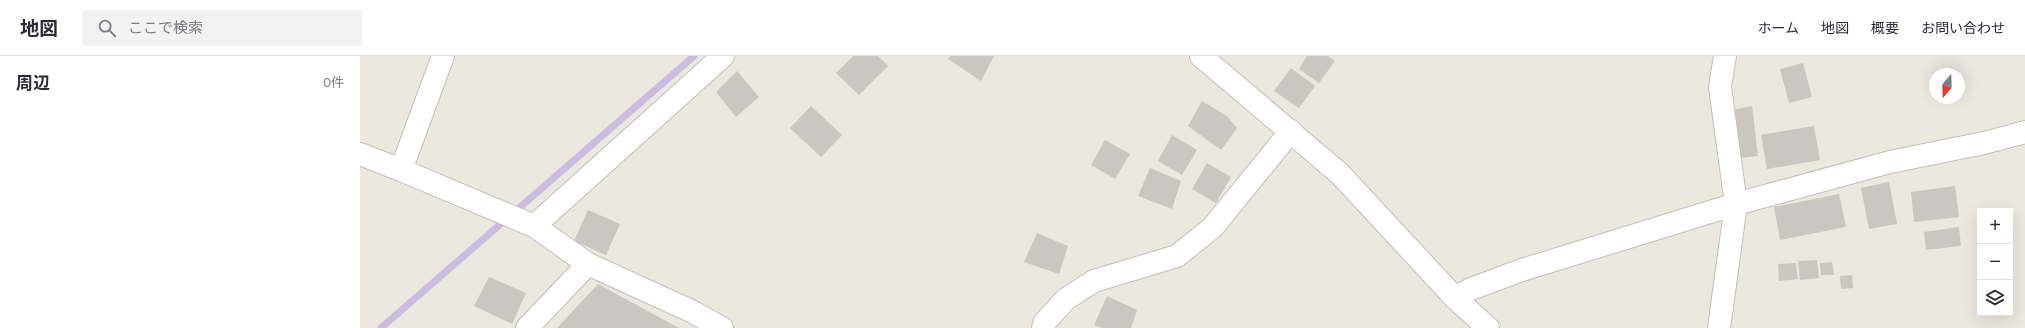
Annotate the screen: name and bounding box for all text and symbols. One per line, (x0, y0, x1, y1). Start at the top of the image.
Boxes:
search box (82, 10, 362, 46)
text: 地図 (20, 15, 58, 42)
icon: search (96, 17, 118, 39)
text: ここで検索 (128, 17, 203, 39)
text: ホーム (1757, 18, 1799, 38)
text: 地図 (1821, 18, 1849, 38)
text: 概要 (1871, 18, 1899, 38)
text: お問い合わせ (1921, 18, 2005, 38)
north arrow (1929, 68, 1965, 104)
text: 周辺 (16, 71, 50, 95)
text: 0件 (323, 73, 344, 92)
map controls (1977, 208, 2013, 316)
button: + (1977, 208, 2013, 244)
button: − (1977, 244, 2013, 280)
button: layers (1977, 280, 2013, 316)

